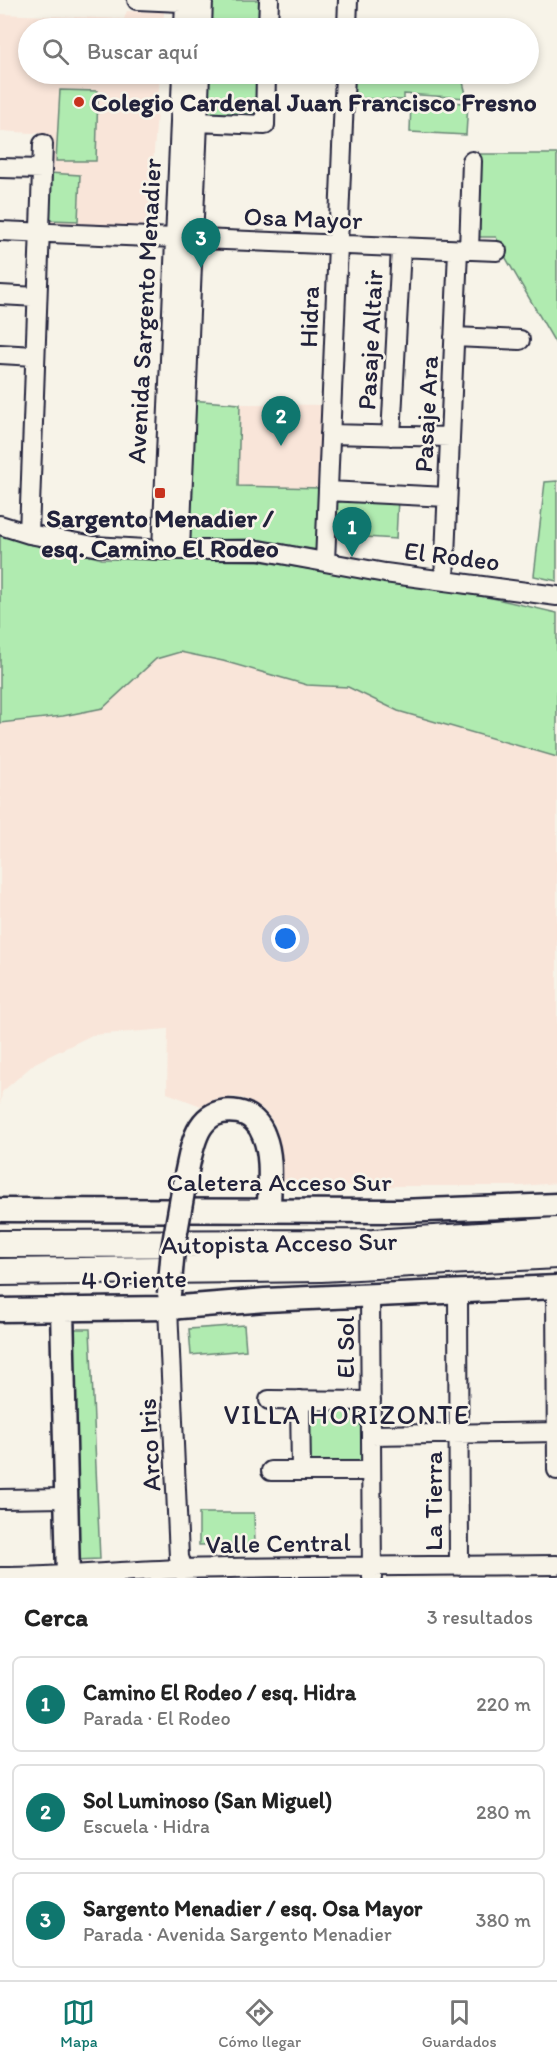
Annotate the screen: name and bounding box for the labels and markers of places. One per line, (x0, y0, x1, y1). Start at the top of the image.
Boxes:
place label: Colegio Cardenal Juan Francisco Fresno (91, 86, 537, 118)
marker: Colegio Cardenal Juan Francisco Fresno (72, 95, 86, 109)
pin: 3 (182, 218, 220, 268)
pin: 2 (262, 396, 300, 446)
marker: Sargento Menadier / esq. Camino El Rodeo (153, 486, 167, 500)
place label: Sargento Menadier / esq. Camino El Rodeo (41, 502, 279, 564)
pin: 1 (332, 508, 372, 557)

